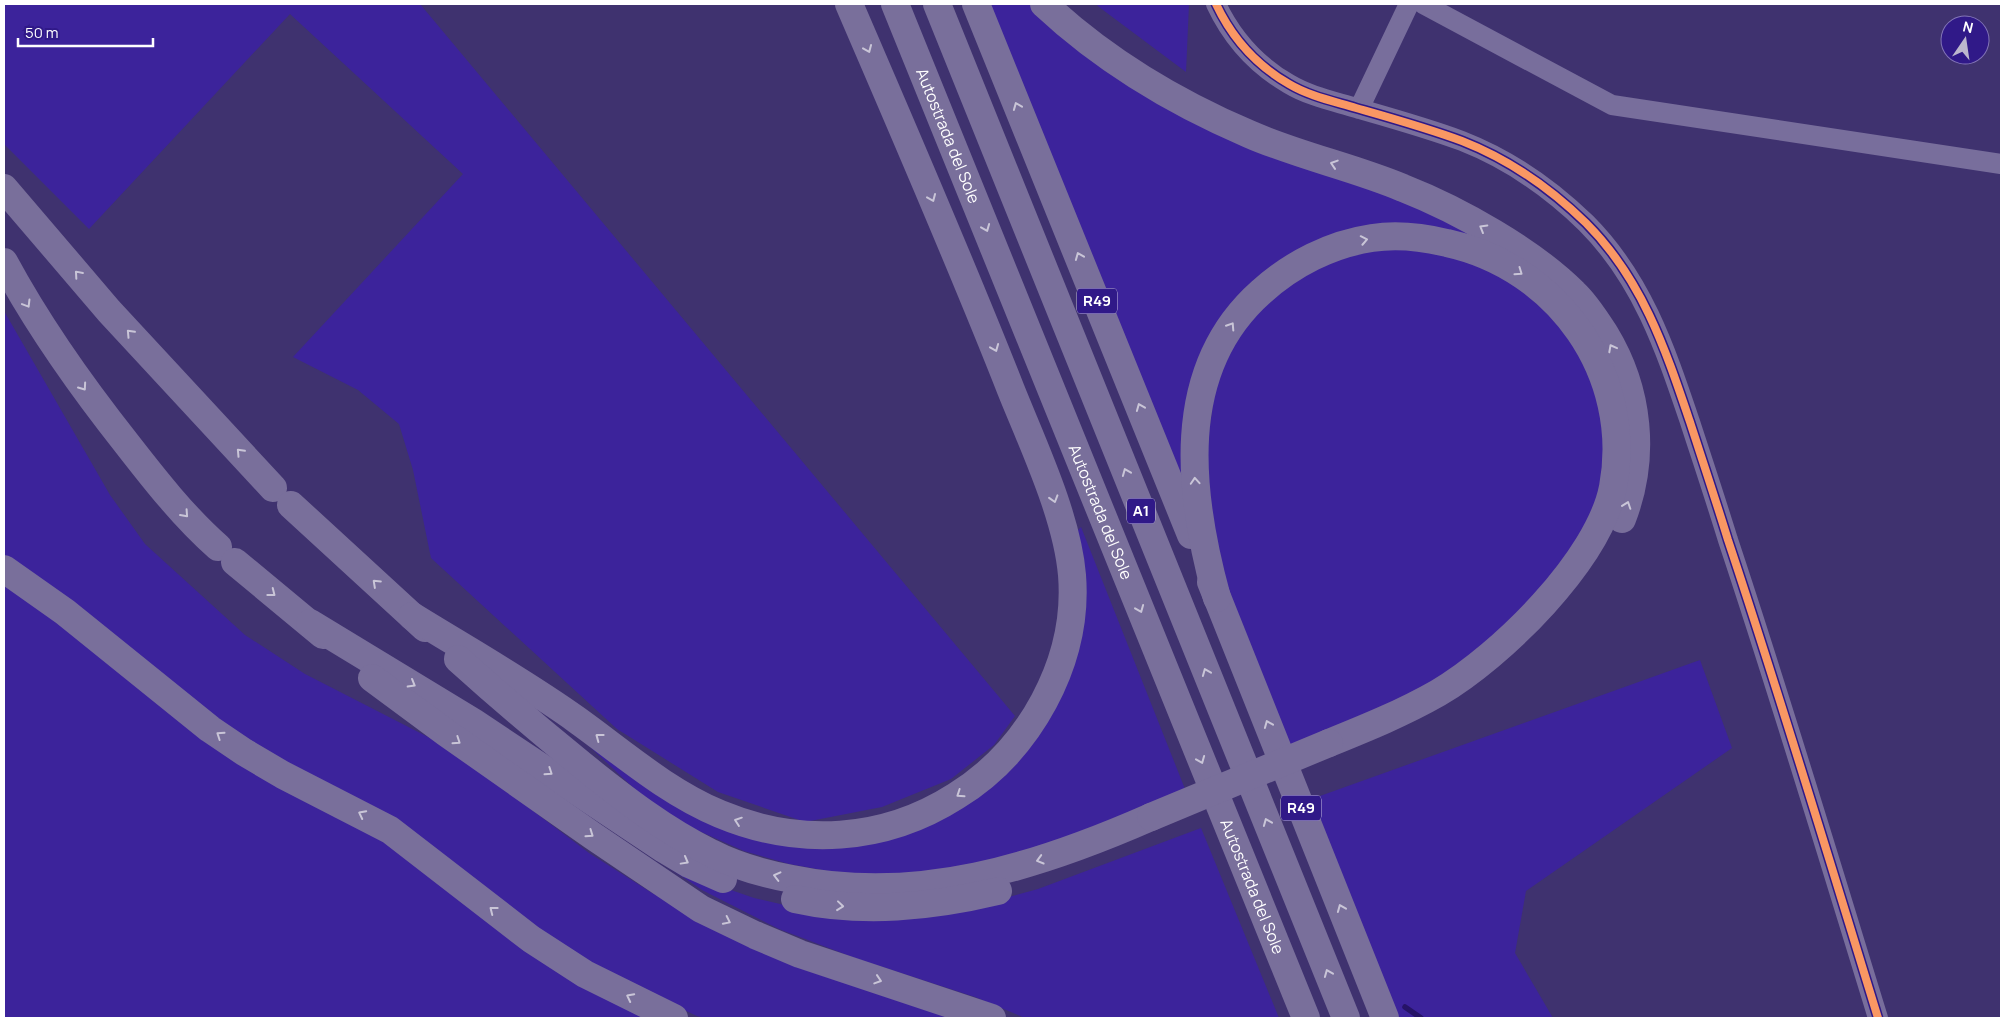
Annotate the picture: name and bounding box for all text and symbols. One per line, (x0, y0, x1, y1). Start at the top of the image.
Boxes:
scale bar (18, 15, 152, 47)
north arrow (1940, 15, 1990, 65)
text: N (1961, 16, 1975, 37)
text: 50 m (25, 22, 59, 43)
one-way arrow (862, 44, 873, 53)
street label: Autostrada del Sole (911, 65, 986, 207)
one-way arrow (1013, 102, 1023, 111)
one-way arrow (1330, 159, 1338, 169)
one-way arrow (926, 193, 937, 202)
one-way arrow (980, 223, 990, 231)
one-way arrow (1479, 224, 1488, 234)
one-way arrow (1359, 235, 1368, 245)
one-way arrow (1074, 252, 1085, 261)
one-way arrow (1513, 266, 1523, 275)
one-way arrow (74, 270, 83, 279)
road number: R49 (1077, 288, 1117, 314)
one-way arrow (21, 299, 31, 308)
one-way arrow (1225, 323, 1234, 332)
one-way arrow (127, 329, 136, 338)
one-way arrow (989, 343, 999, 352)
one-way arrow (1609, 344, 1619, 353)
one-way arrow (77, 381, 86, 391)
one-way arrow (1136, 403, 1146, 412)
street label: Autostrada del Sole (1064, 441, 1138, 583)
one-way arrow (237, 448, 246, 457)
one-way arrow (1121, 468, 1132, 477)
one-way arrow (1190, 477, 1201, 485)
one-way arrow (1048, 495, 1058, 503)
road number: A1 (1127, 498, 1155, 524)
one-way arrow (1621, 501, 1631, 510)
one-way arrow (179, 508, 188, 517)
one-way arrow (373, 580, 382, 589)
one-way arrow (266, 588, 275, 596)
one-way arrow (1134, 604, 1144, 613)
one-way arrow (1202, 668, 1212, 676)
one-way arrow (406, 678, 415, 688)
one-way arrow (1263, 721, 1273, 729)
one-way arrow (216, 732, 225, 742)
one-way arrow (452, 735, 461, 744)
one-way arrow (596, 735, 605, 743)
one-way arrow (1195, 755, 1205, 764)
one-way arrow (543, 766, 552, 775)
one-way arrow (956, 788, 966, 797)
road number: R49 (1281, 796, 1321, 820)
one-way arrow (358, 810, 367, 820)
street label: Autostrada del Sole (1215, 815, 1290, 957)
one-way arrow (734, 816, 743, 826)
one-way arrow (1263, 818, 1273, 827)
one-way arrow (584, 828, 594, 837)
one-way arrow (679, 855, 688, 865)
one-way arrow (1037, 855, 1045, 865)
one-way arrow (772, 871, 781, 882)
one-way arrow (836, 900, 844, 911)
one-way arrow (1336, 904, 1347, 913)
one-way arrow (490, 907, 499, 915)
one-way arrow (722, 915, 731, 925)
one-way arrow (1323, 969, 1334, 978)
one-way arrow (874, 974, 882, 984)
one-way arrow (626, 993, 635, 1003)

